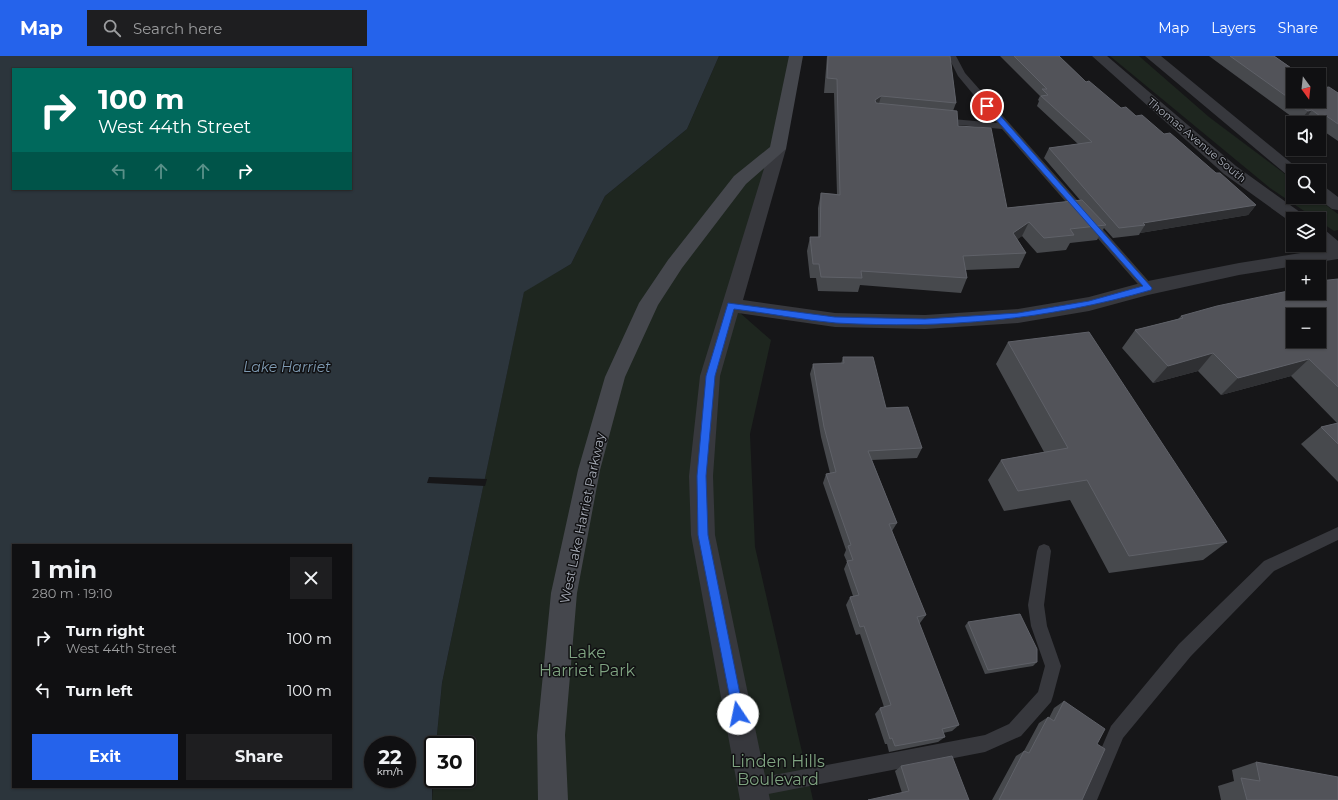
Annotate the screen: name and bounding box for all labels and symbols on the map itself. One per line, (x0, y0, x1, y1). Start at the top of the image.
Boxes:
north arrow (1286, 68, 1326, 108)
pin (970, 89, 1004, 123)
street label: Thomas Avenue South (1145, 95, 1249, 185)
water label: Lake Harriet (243, 358, 331, 376)
street label: West Lake Harriet Parkway (556, 430, 608, 605)
park label: Lake Harriet Park (539, 643, 636, 680)
position arrow (717, 693, 759, 735)
speed limit sign: 30 (424, 736, 476, 788)
park label: Linden Hills Boulevard (731, 752, 825, 789)

